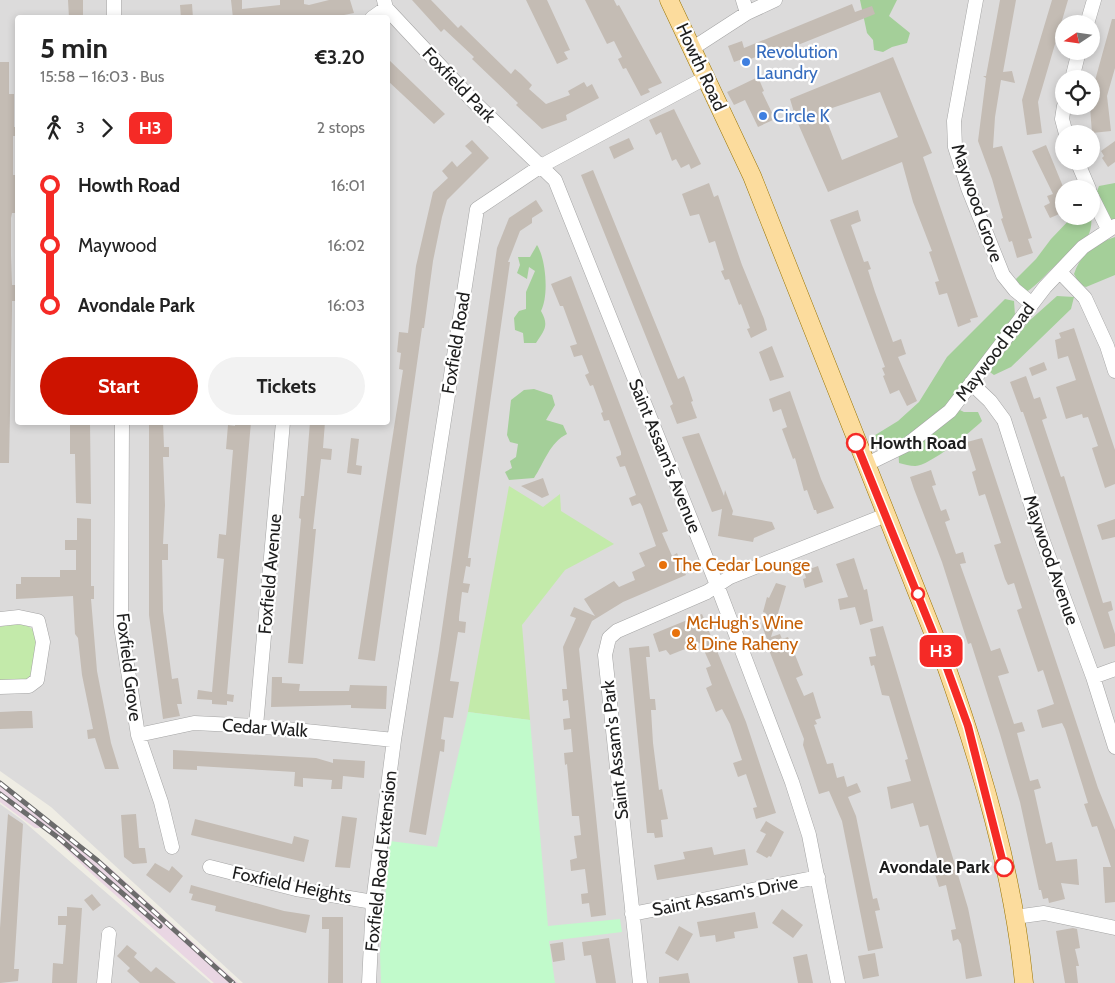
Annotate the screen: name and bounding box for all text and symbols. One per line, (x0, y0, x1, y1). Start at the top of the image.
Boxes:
north arrow (1055, 15, 1100, 60)
map controls (1055, 15, 1100, 225)
street label: Howth Road (671, 20, 731, 114)
text: 5 min (40, 31, 108, 65)
place label: Revolution Laundry (756, 41, 838, 84)
street label: Foxfield Park (418, 43, 501, 128)
text: €3.20 (315, 46, 365, 69)
marker: Revolution Laundry (740, 56, 752, 68)
text: 15:58 – 16:03 · Bus (40, 67, 164, 86)
button: locate (1055, 70, 1100, 115)
place label: Circle K (773, 105, 831, 127)
marker: Circle K (757, 110, 769, 122)
icon: walk (40, 114, 68, 142)
icon: forward (93, 114, 121, 142)
text: H3 (139, 117, 162, 139)
text: 3 (76, 118, 85, 137)
text: 2 stops (317, 118, 365, 137)
button: + (1055, 125, 1100, 170)
street label: Maywood Grove (946, 141, 1008, 265)
text: Howth Road (78, 174, 180, 197)
text: 16:01 (331, 176, 365, 195)
button: − (1055, 180, 1100, 225)
text: Maywood (78, 234, 157, 257)
text: 16:02 (328, 236, 365, 255)
street label: Foxfield Road (437, 290, 475, 396)
text: Avondale Park (78, 294, 195, 317)
text: 16:03 (328, 296, 365, 315)
street label: Maywood Road (951, 298, 1039, 406)
button: Start (40, 357, 198, 415)
button: Tickets (208, 357, 365, 415)
street label: Saint Assam's Avenue (624, 376, 706, 536)
place label: Howth Road (870, 432, 967, 454)
marker: Howth Road (846, 433, 866, 453)
street label: Maywood Avenue (1018, 492, 1084, 628)
street label: Foxfield Avenue (254, 513, 286, 635)
place label: The Cedar Lounge (673, 554, 810, 576)
marker: The Cedar Lounge (657, 559, 669, 571)
unlabelled marker (911, 587, 925, 601)
street label: Foxfield Grove (111, 612, 147, 722)
place label: McHugh's Wine & Dine Raheny (686, 612, 803, 655)
marker: McHugh's Wine & Dine Raheny (670, 627, 682, 639)
line badge: H3 (918, 635, 964, 667)
text: H3 (930, 640, 952, 662)
street label: Saint Assam's Park (597, 678, 633, 821)
street label: Cedar Walk (221, 714, 309, 742)
street label: Foxfield Road Extension (361, 769, 401, 953)
place label: Avondale Park (879, 856, 990, 878)
marker: Avondale Park (994, 857, 1014, 877)
street label: Foxfield Heights (230, 862, 354, 908)
street label: Saint Assam's Drive (650, 871, 800, 921)

